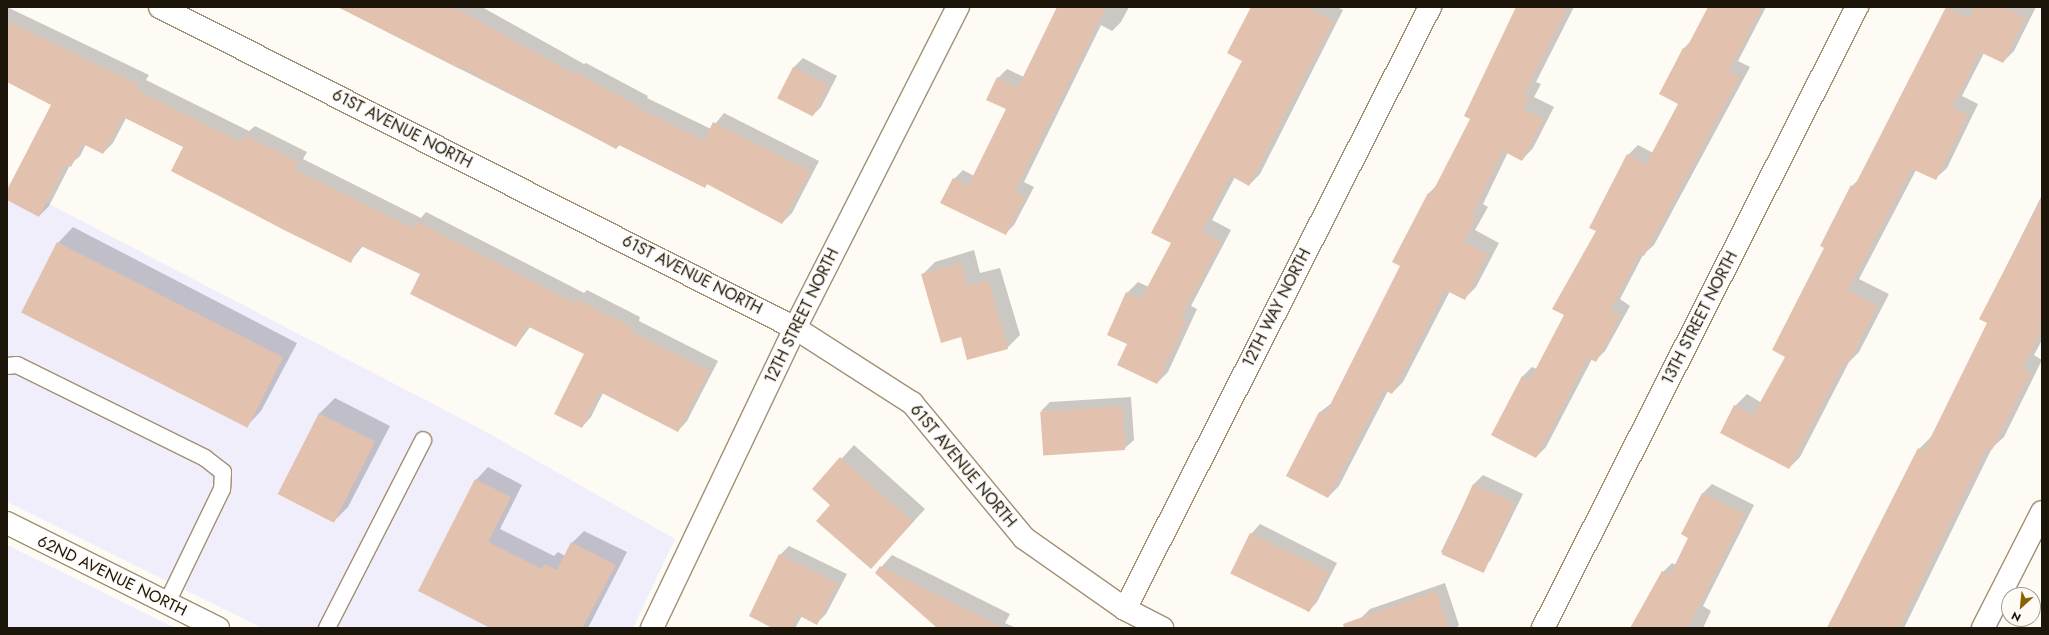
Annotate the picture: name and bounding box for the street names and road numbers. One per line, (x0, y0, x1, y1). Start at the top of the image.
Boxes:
street label: 61ST AVENUE NORTH (329, 85, 475, 173)
street label: 61ST AVENUE NORTH (619, 231, 765, 319)
street label: 12TH STREET NORTH (761, 245, 843, 387)
street label: 12TH WAY NORTH (1239, 246, 1315, 370)
street label: 13TH STREET NORTH (1658, 248, 1742, 388)
street label: 61ST AVENUE NORTH (906, 401, 1020, 531)
street label: 62ND AVENUE NORTH (34, 532, 190, 620)

